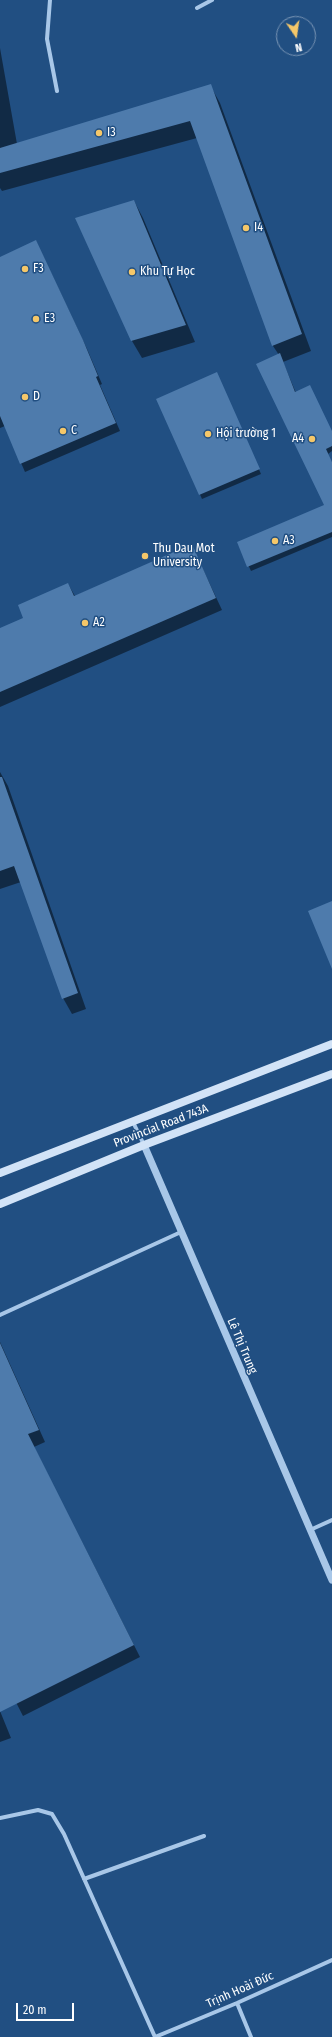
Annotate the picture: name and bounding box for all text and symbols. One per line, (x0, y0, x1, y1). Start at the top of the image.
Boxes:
north arrow (276, 16, 316, 56)
text: N (294, 40, 303, 54)
place label: I3 (107, 126, 116, 140)
marker: I3 (94, 128, 104, 138)
place label: I4 (254, 221, 263, 235)
marker: I4 (241, 223, 251, 233)
place label: F3 (33, 262, 44, 276)
marker: F3 (20, 264, 30, 274)
place label: Khu Tự Học (140, 265, 195, 279)
marker: Khu Tự Học (127, 267, 137, 277)
place label: E3 (44, 312, 55, 326)
marker: E3 (31, 314, 41, 324)
place label: D (33, 390, 40, 404)
marker: D (20, 392, 30, 402)
place label: C (71, 424, 77, 438)
marker: C (58, 426, 68, 436)
place label: Hội trường 1 (216, 427, 276, 441)
marker: Hội trường 1 (203, 429, 213, 439)
place label: A4 (292, 432, 304, 446)
marker: A4 (307, 434, 317, 444)
place label: A3 (283, 534, 295, 548)
marker: A3 (270, 536, 280, 546)
place label: Thu Dau Mot University (153, 542, 215, 570)
marker: Thu Dau Mot University (140, 551, 150, 561)
place label: A2 (93, 616, 105, 630)
marker: A2 (80, 618, 90, 628)
street label: Provincial Road 743A (112, 1101, 210, 1151)
street label: Lê Thị Trung (224, 1316, 260, 1376)
street label: Trịnh Hoài Đức (204, 1969, 276, 2011)
scale bar (18, 1995, 76, 2021)
text: 20 m (23, 2003, 47, 2017)

